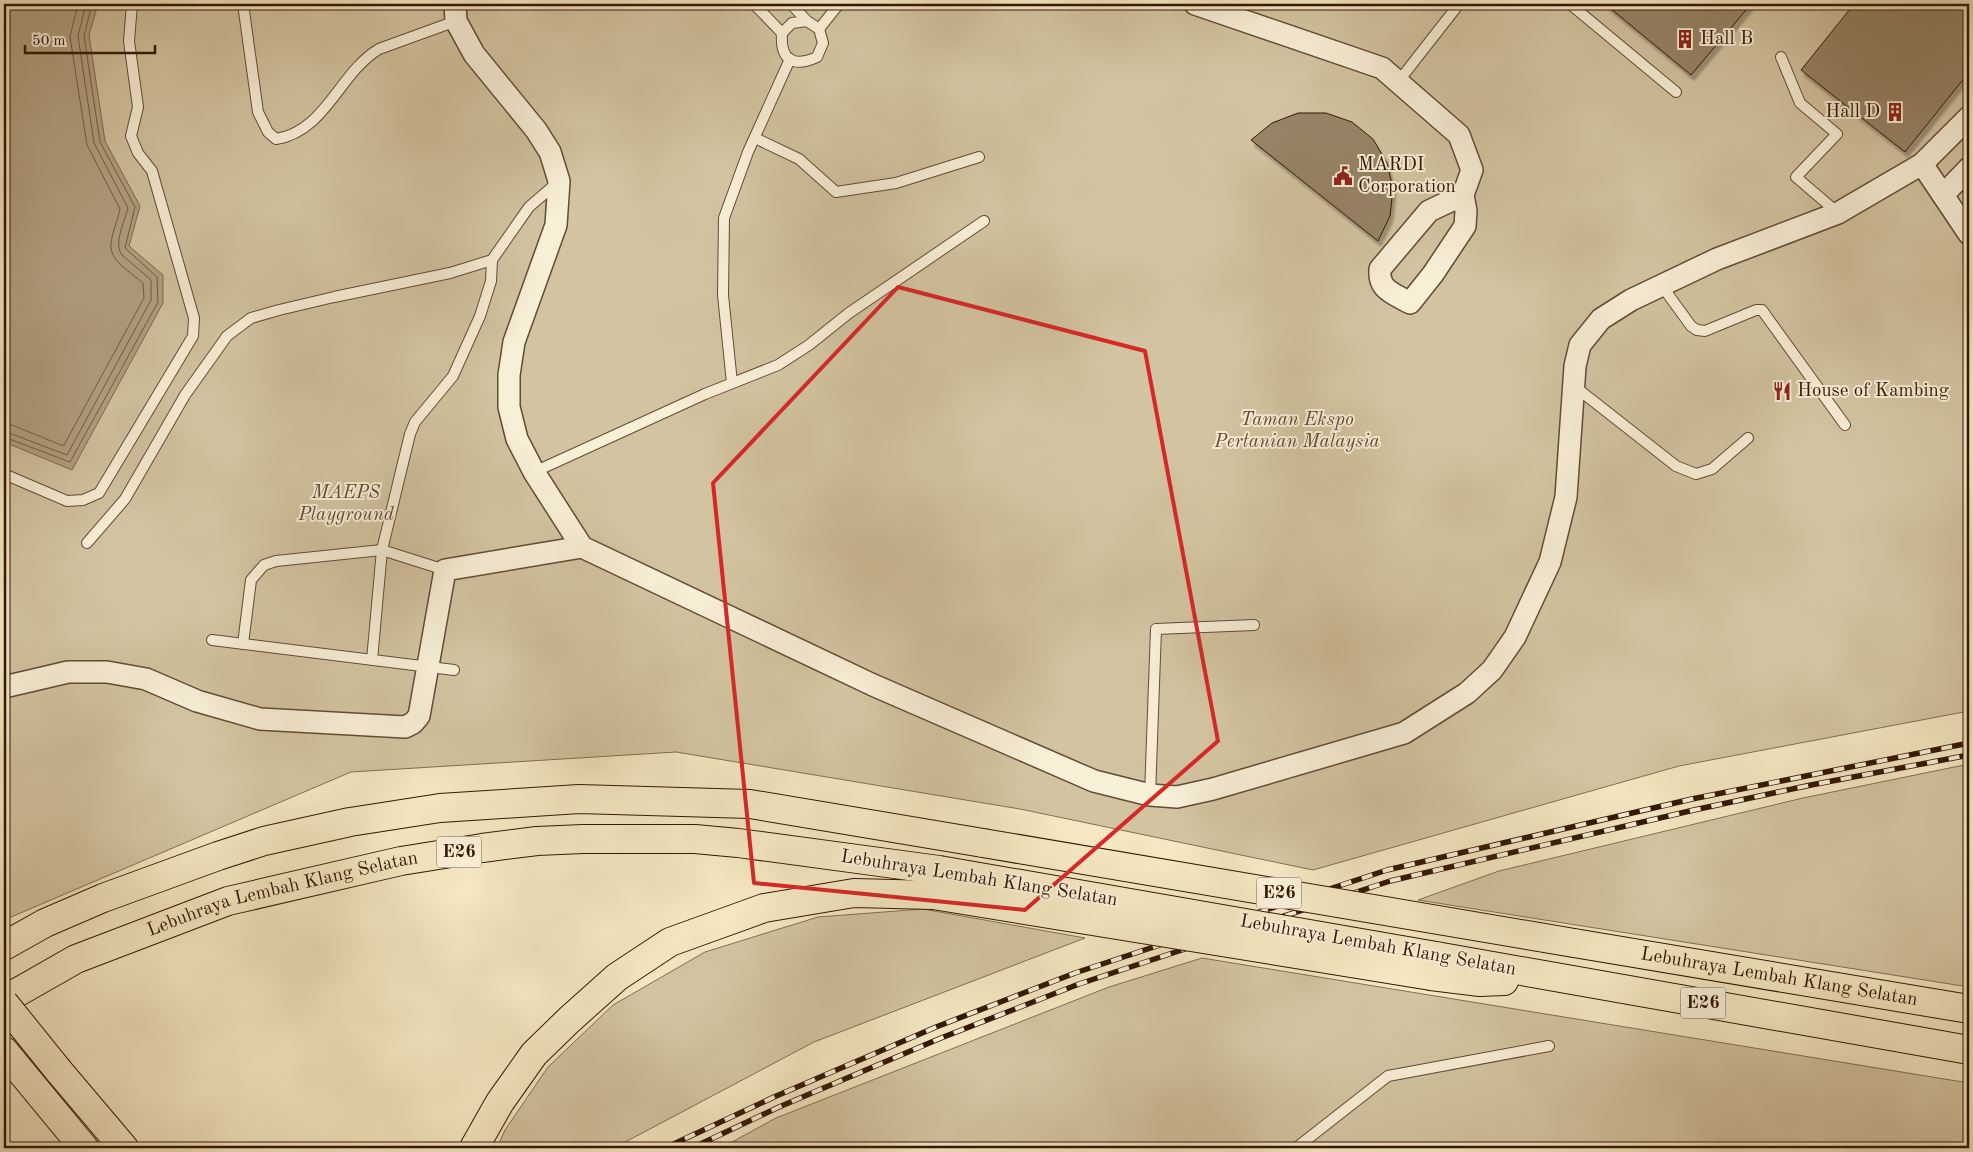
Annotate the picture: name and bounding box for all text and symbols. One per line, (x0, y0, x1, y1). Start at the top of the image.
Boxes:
scale bar (25, 22, 155, 54)
building icon: Hall B (1674, 28, 1696, 50)
place label: Hall B (1700, 30, 1753, 49)
text: 50 m (32, 34, 66, 49)
building icon: Hall D (1884, 101, 1906, 123)
place label: Hall D (1825, 103, 1880, 122)
place label: MARDI Corporation (1358, 156, 1456, 197)
public building icon: MARDI Corporation (1332, 165, 1354, 187)
restaurant icon: House of Kambing (1771, 380, 1793, 402)
place label: House of Kambing (1797, 382, 1950, 401)
park label: Taman Ekspo Pertanian Malaysia (1213, 411, 1380, 452)
park label: MAEPS Playground (297, 484, 395, 525)
road number: E26 (436, 836, 482, 868)
street label: Lebuhraya Lembah Klang Selatan (839, 848, 1119, 910)
street label: Lebuhraya Lembah Klang Selatan (145, 849, 419, 940)
road number: E26 (1256, 878, 1302, 908)
street label: Lebuhraya Lembah Klang Selatan (1238, 912, 1518, 980)
street label: Lebuhraya Lembah Klang Selatan (1639, 945, 1919, 1010)
road number: E26 (1680, 988, 1726, 1018)

